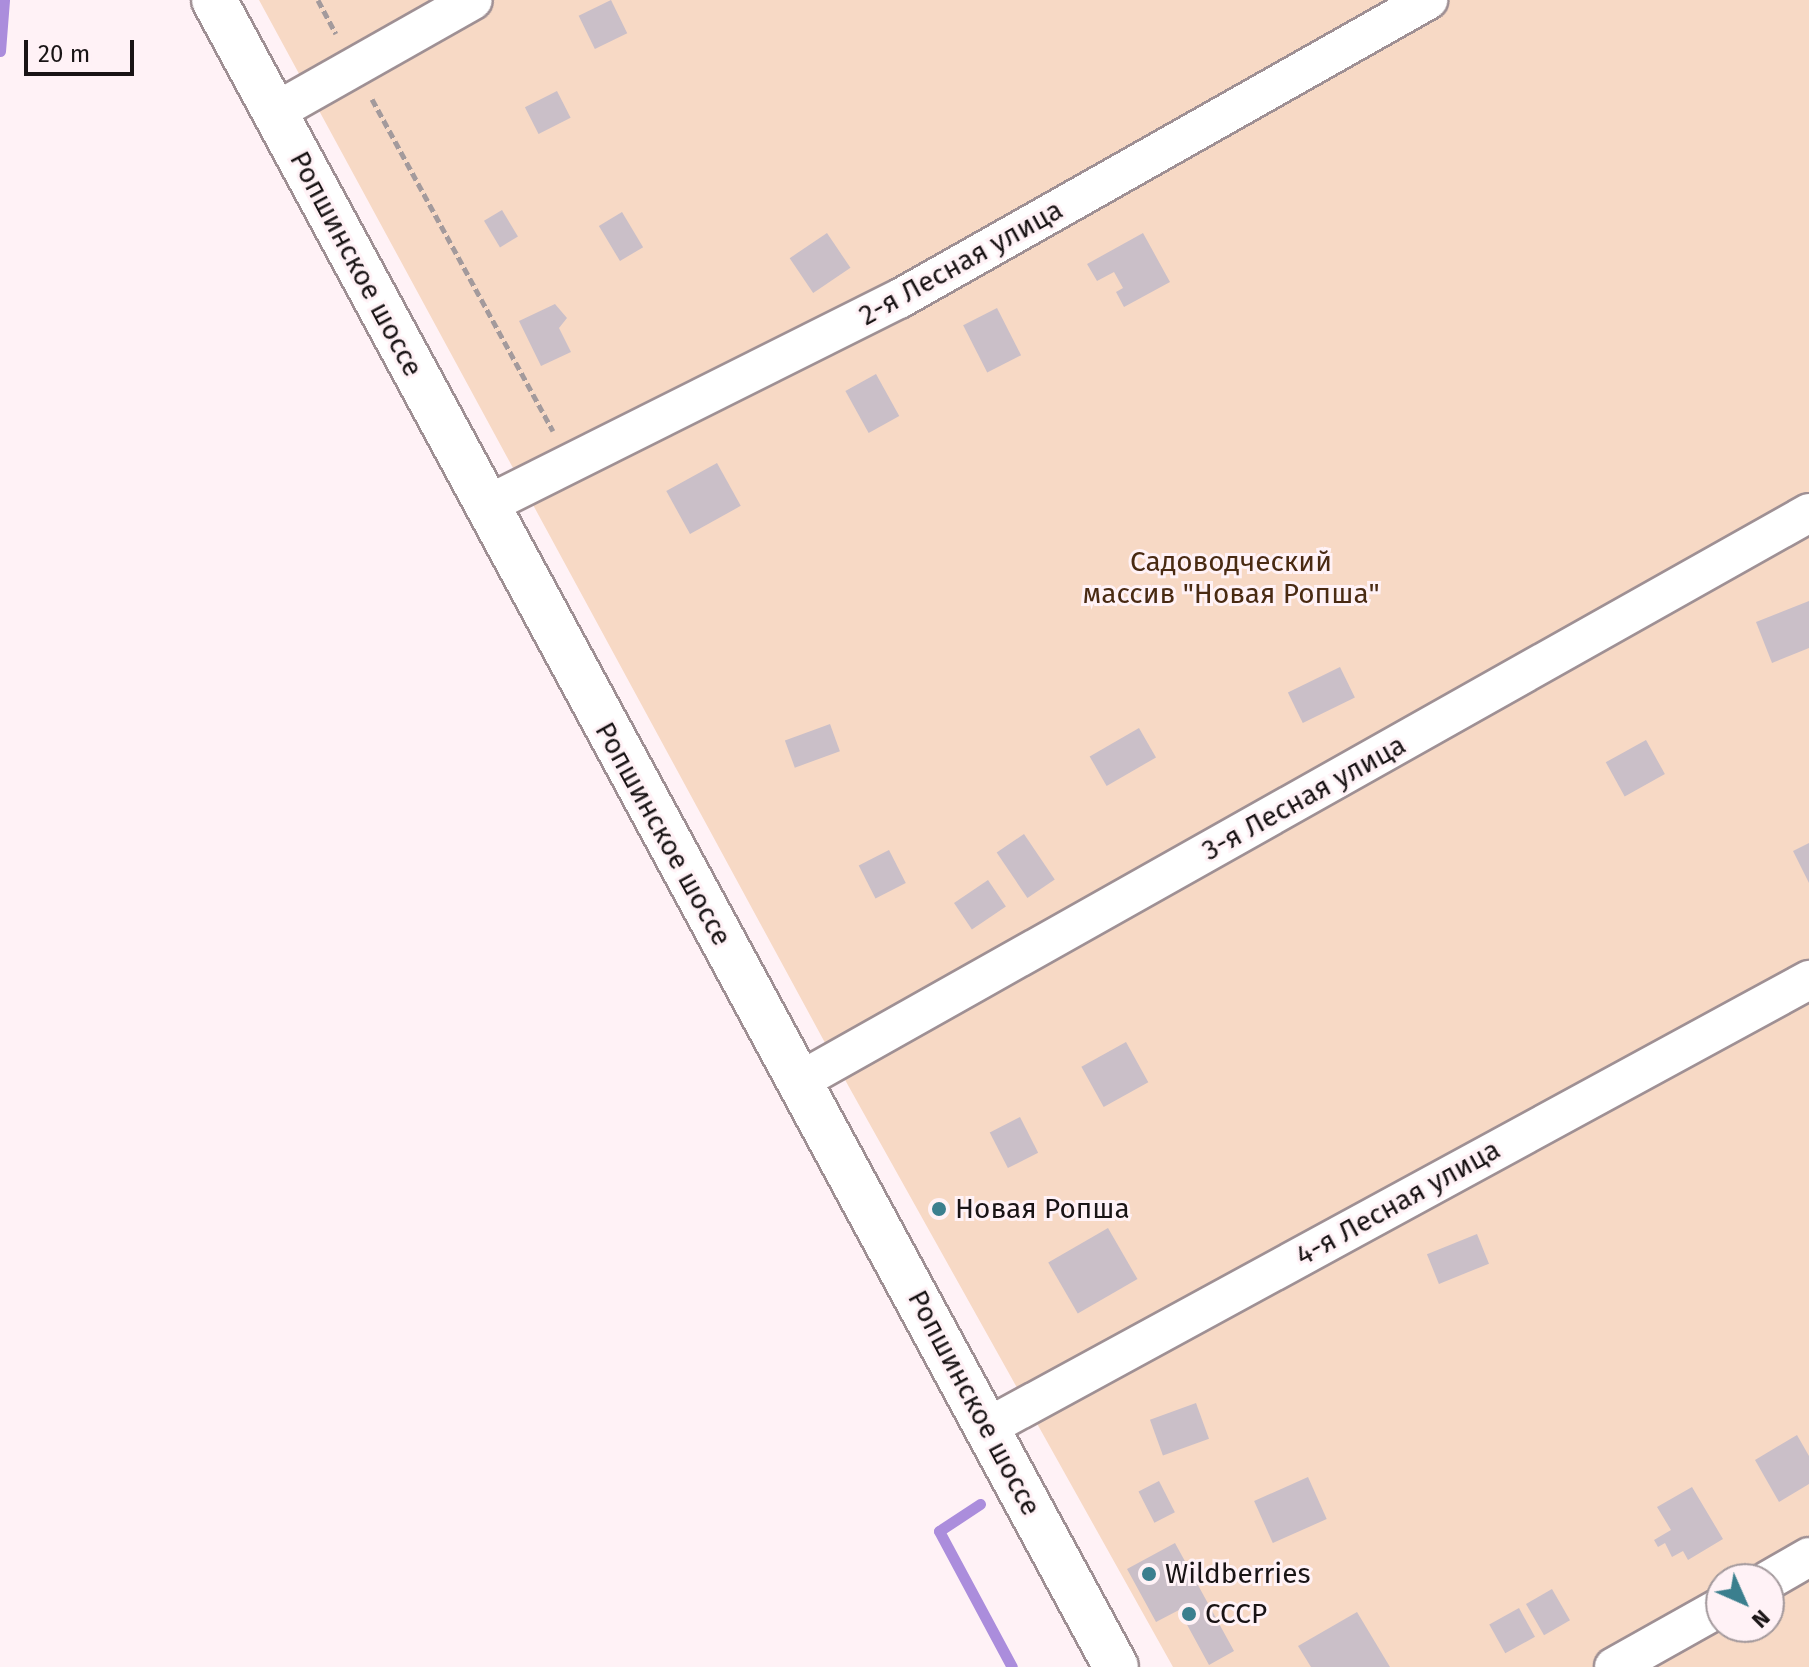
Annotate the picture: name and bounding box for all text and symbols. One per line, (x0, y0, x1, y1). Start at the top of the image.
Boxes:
scale bar (28, 24, 138, 74)
text: 20 m (38, 40, 90, 68)
street label: Ропшинское шоссе (282, 146, 430, 382)
street label: 2-я Лесная улица (853, 193, 1069, 333)
park label: Садоводческий массив "Новая Ропша" (1082, 545, 1380, 611)
street label: Ропшинское шоссе (588, 716, 738, 952)
street label: 3-я Лесная улица (1196, 728, 1412, 868)
street label: 4-я Лесная улица (1290, 1133, 1506, 1273)
place label: Новая Ропша (955, 1192, 1130, 1226)
marker: Новая Ропша (930, 1200, 948, 1218)
street label: Ропшинское шоссе (900, 1285, 1048, 1521)
place label: Wildberries (1165, 1557, 1311, 1591)
north arrow (1705, 1563, 1785, 1643)
marker: Wildberries (1140, 1565, 1158, 1583)
place label: СССР (1205, 1597, 1267, 1631)
text: N (1746, 1604, 1776, 1634)
marker: СССР (1180, 1605, 1198, 1623)

